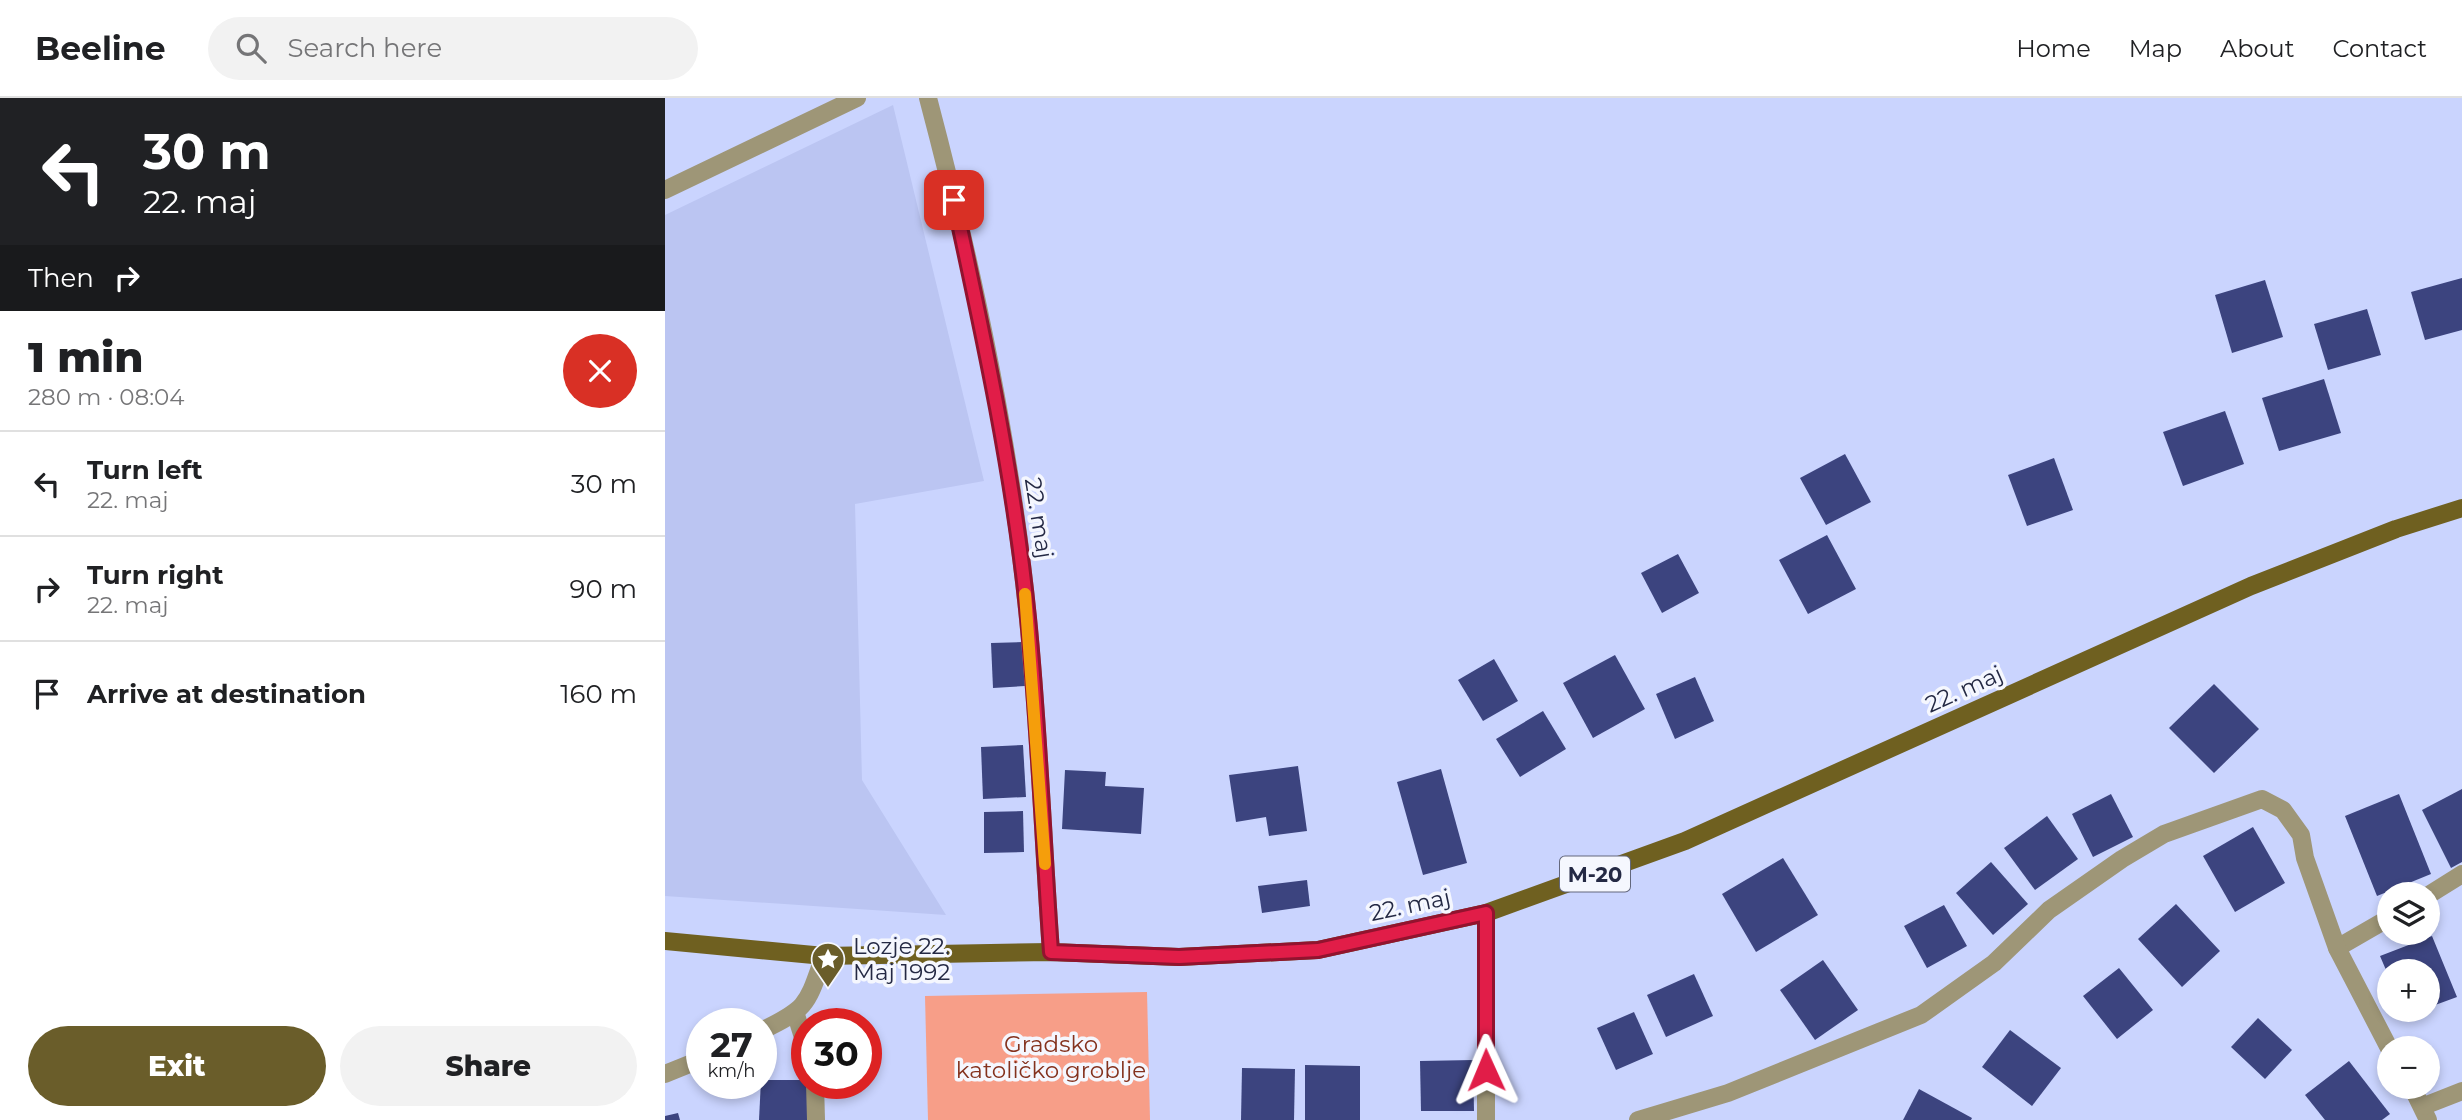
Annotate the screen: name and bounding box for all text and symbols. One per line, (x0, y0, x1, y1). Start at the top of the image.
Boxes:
search box (208, 17, 698, 80)
text: Beeline (35, 28, 166, 68)
icon: search (232, 29, 270, 67)
text: Search here (288, 32, 442, 64)
text: Home (2016, 34, 2091, 63)
text: Map (2129, 34, 2182, 63)
text: About (2220, 34, 2294, 63)
text: Contact (2332, 34, 2427, 63)
text: 30 m (143, 122, 271, 181)
icon: left (28, 126, 119, 217)
pin (924, 170, 984, 230)
icon: arrive (935, 181, 973, 219)
text: 22. maj (143, 182, 256, 221)
icon: right (108, 259, 146, 297)
text: Then (28, 262, 94, 294)
text: 1 min (28, 331, 144, 383)
button: close (563, 334, 637, 408)
text: 280 m · 08:04 (28, 383, 184, 411)
text: Turn left (87, 454, 203, 486)
icon: left (28, 465, 66, 503)
text: 30 m (571, 468, 637, 500)
street label: 22. maj (1019, 476, 1059, 560)
text: 22. maj (87, 486, 169, 514)
text: Turn right (87, 559, 223, 591)
icon: right (28, 570, 66, 608)
text: 90 m (570, 573, 637, 605)
text: 22. maj (87, 591, 169, 619)
street label: 22. maj (1921, 660, 2007, 718)
icon: arrive (28, 675, 66, 713)
text: Arrive at destination (87, 678, 366, 710)
text: 160 m (560, 678, 637, 710)
road number: M-20 (1560, 856, 1630, 892)
map controls (2377, 882, 2440, 1099)
button: layers (2377, 882, 2440, 945)
street label: 22. maj (1367, 883, 1453, 927)
place label: Lozje 22. Maj 1992 (853, 932, 950, 986)
place icon: Lozje 22. Maj 1992 (809, 940, 847, 989)
button: + (2377, 959, 2440, 1022)
speed limit sign: 30 (791, 1008, 882, 1099)
text: 27 (710, 1023, 753, 1066)
button: Exit (28, 1026, 326, 1106)
button: Share (340, 1026, 637, 1106)
park label: Gradsko katoličko groblje (956, 1030, 1146, 1084)
position arrow (1449, 1033, 1523, 1107)
button: − (2377, 1036, 2440, 1099)
text: km/h (707, 1060, 756, 1082)

